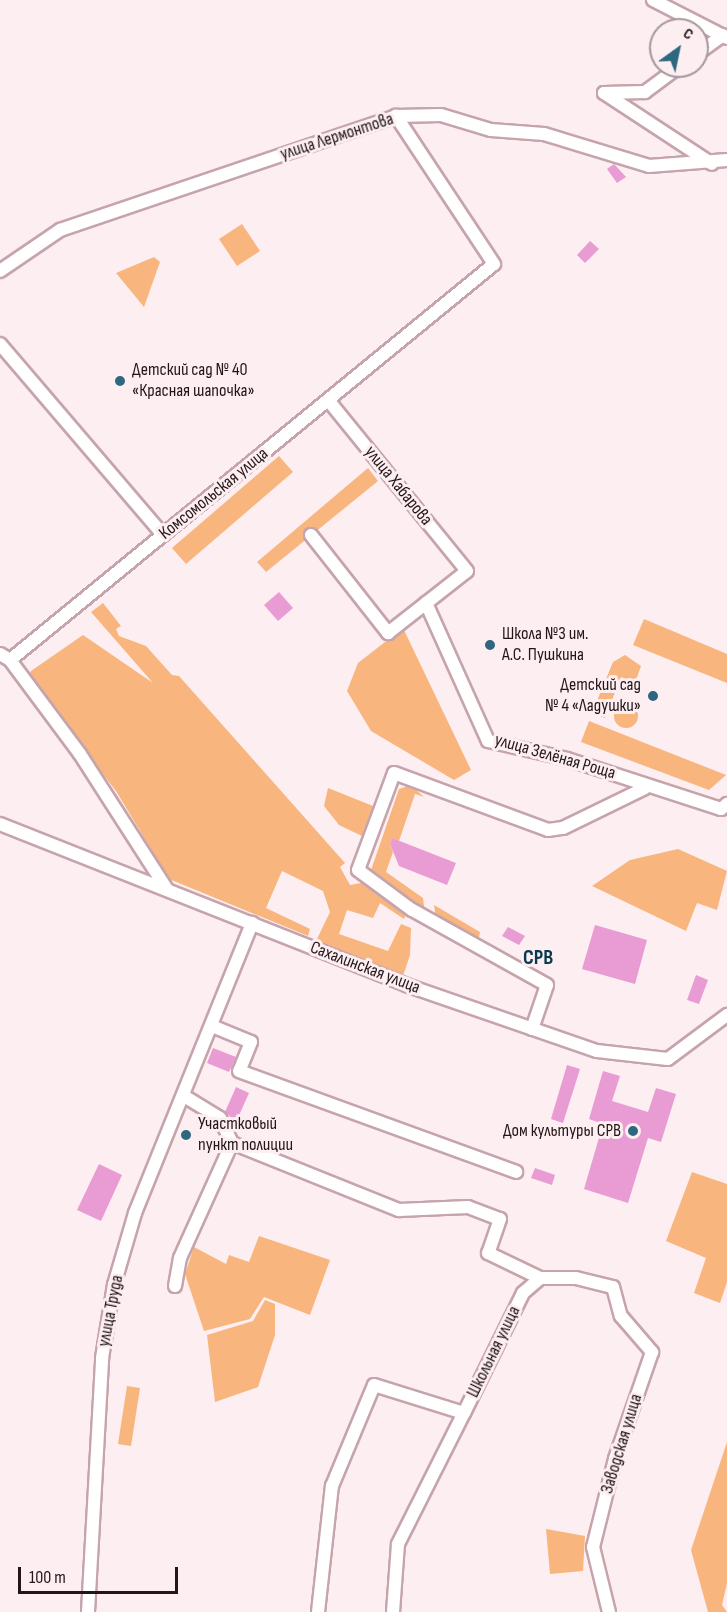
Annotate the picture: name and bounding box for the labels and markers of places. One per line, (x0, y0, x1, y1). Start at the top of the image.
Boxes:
place label: Детский сад № 40 «Красная шапочка» (132, 360, 255, 403)
marker: Детский сад № 40 «Красная шапочка» (113, 374, 127, 388)
place label: Школа №3 им. А.С. Пушкина (502, 624, 588, 666)
marker: Школа №3 им. А.С. Пушкина (483, 638, 497, 652)
place label: Детский сад № 4 «Ладушки» (545, 675, 641, 718)
marker: Детский сад № 4 «Ладушки» (646, 689, 660, 703)
place label: Участковый пункт полиции (198, 1114, 293, 1156)
place label: Дом культуры СРВ (503, 1120, 621, 1142)
marker: Дом культуры СРВ (626, 1124, 640, 1138)
marker: Участковый пункт полиции (179, 1128, 193, 1142)

